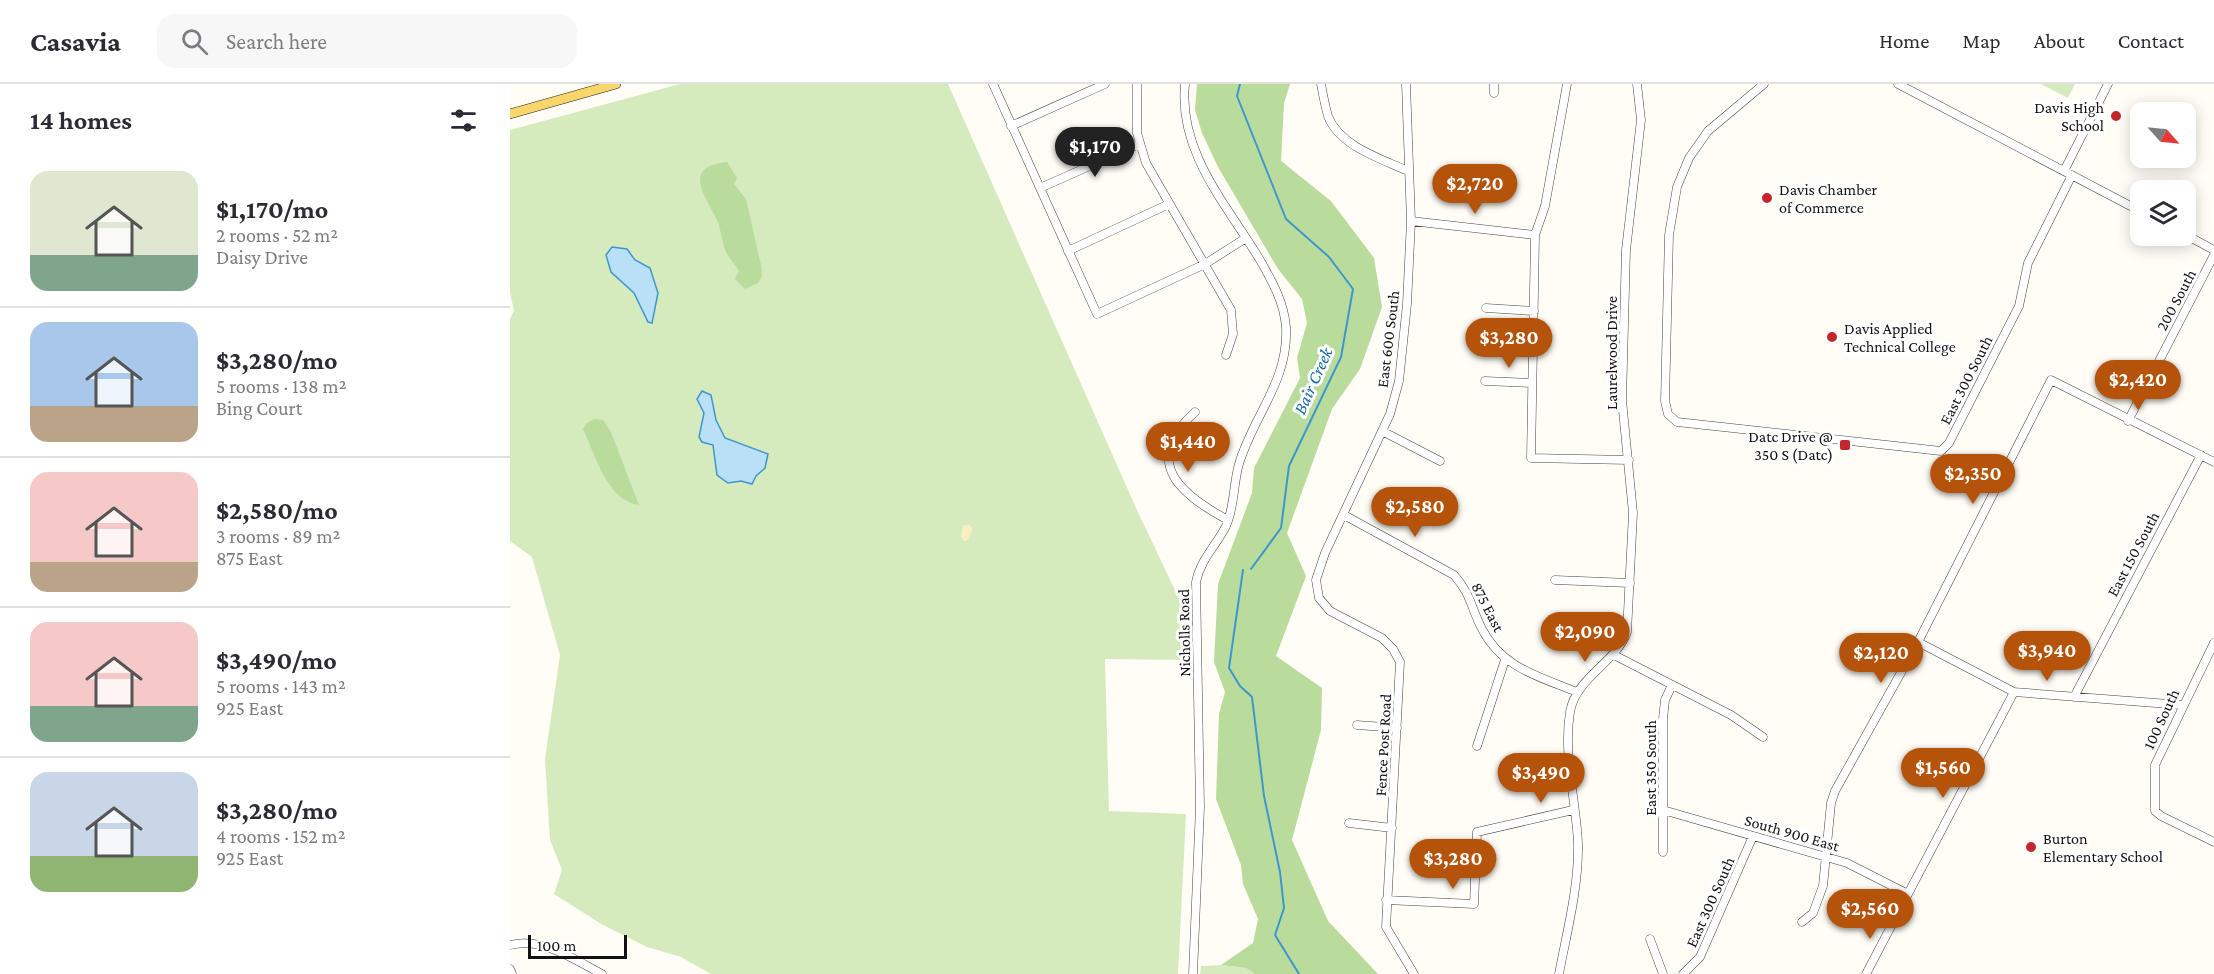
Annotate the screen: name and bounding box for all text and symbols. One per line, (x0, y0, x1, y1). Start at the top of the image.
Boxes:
search box (157, 14, 577, 68)
icon: search (178, 25, 211, 58)
text: Casavia (30, 26, 121, 57)
text: Search here (226, 29, 327, 54)
text: Home (1879, 29, 1929, 53)
text: Map (1962, 29, 2001, 53)
text: About (2034, 29, 2085, 53)
text: Contact (2118, 29, 2184, 53)
place label: Davis High School (2034, 99, 2104, 134)
north arrow (2130, 102, 2196, 168)
map controls (2130, 102, 2196, 246)
icon: filters (447, 104, 480, 137)
text: 14 homes (30, 106, 132, 135)
marker: Davis High School (2109, 109, 2123, 123)
pin: $1,170 (1046, 127, 1144, 178)
text: $1,170 (1069, 135, 1121, 157)
pin: $2,720 (1426, 164, 1524, 215)
text: $2,720 (1446, 172, 1504, 194)
button: layers (2130, 180, 2196, 246)
place label: Davis Chamber of Commerce (1779, 181, 1877, 216)
marker: Davis Chamber of Commerce (1760, 191, 1774, 205)
icon: home (78, 195, 150, 267)
text: $1,170/mo (216, 195, 328, 224)
text: 2 rooms · 52 m² (216, 224, 338, 246)
text: Daisy Drive (216, 246, 308, 268)
street label: 200 South (2153, 266, 2199, 333)
street label: East 600 South (1374, 289, 1402, 389)
street label: Laurelwood Drive (1603, 296, 1620, 410)
pin: $3,280 (1460, 318, 1558, 369)
place label: Davis Applied Technical College (1844, 320, 1956, 356)
text: $3,280 (1479, 326, 1539, 348)
marker: Davis Applied Technical College (1825, 330, 1839, 344)
street label: East 300 South (1936, 332, 1996, 427)
water label: Bair Creek (1289, 344, 1337, 417)
icon: home (78, 346, 150, 418)
text: $3,280/mo (216, 346, 338, 375)
pin: $2,420 (2089, 360, 2187, 411)
text: $2,420 (2109, 368, 2167, 390)
text: 5 rooms · 138 m² (216, 375, 346, 397)
text: Bing Court (216, 397, 302, 419)
pin: $1,440 (1139, 422, 1237, 473)
place label: Datc Drive @ 350 S (Datc) (1748, 428, 1833, 464)
text: $1,440 (1160, 430, 1216, 452)
marker: Datc Drive @ 350 S (Datc) (1838, 438, 1852, 452)
pin: $2,350 (1924, 454, 2022, 505)
text: $2,350 (1944, 462, 2002, 484)
pin: $2,580 (1366, 487, 1464, 538)
text: $2,580 (1385, 495, 1445, 517)
icon: home (78, 496, 150, 568)
text: $2,580/mo (216, 496, 338, 525)
street label: East 150 South (2104, 508, 2163, 599)
text: 3 rooms · 89 m² (216, 525, 340, 547)
text: 875 East (216, 547, 283, 569)
street label: 875 East (1468, 579, 1508, 635)
street label: Nicholls Road (1175, 588, 1193, 677)
pin: $2,090 (1536, 612, 1634, 663)
text: $2,090 (1555, 620, 1615, 642)
pin: $3,940 (1998, 631, 2096, 682)
pin: $2,120 (1832, 633, 1930, 684)
text: $3,940 (2018, 639, 2076, 661)
text: $2,120 (1853, 641, 1909, 663)
icon: home (78, 646, 150, 718)
text: $3,490/mo (216, 646, 337, 675)
text: 5 rooms · 143 m² (216, 675, 346, 697)
street label: 100 South (2140, 686, 2182, 752)
street label: Fence Post Road (1372, 693, 1394, 797)
text: 925 East (216, 697, 283, 719)
street label: East 350 South (1642, 720, 1659, 816)
pin: $1,560 (1894, 748, 1992, 799)
pin: $3,490 (1492, 753, 1590, 804)
text: $1,560 (1915, 756, 1971, 778)
text: $3,490 (1512, 761, 1570, 783)
icon: home (78, 796, 150, 868)
text: $3,280/mo (216, 796, 338, 825)
street label: South 900 East (1743, 811, 1842, 855)
text: 4 rooms · 152 m² (216, 825, 345, 847)
place label: Burton Elementary School (2043, 830, 2163, 866)
pin: $3,280 (1404, 839, 1502, 890)
marker: Burton Elementary School (2024, 840, 2038, 854)
text: 925 East (216, 847, 283, 869)
text: $3,280 (1423, 847, 1483, 869)
street label: East 300 South (1682, 854, 1738, 950)
pin: $2,560 (1821, 889, 1919, 940)
text: $2,560 (1841, 897, 1899, 919)
scale bar (528, 932, 627, 960)
text: 100 m (537, 937, 576, 954)

